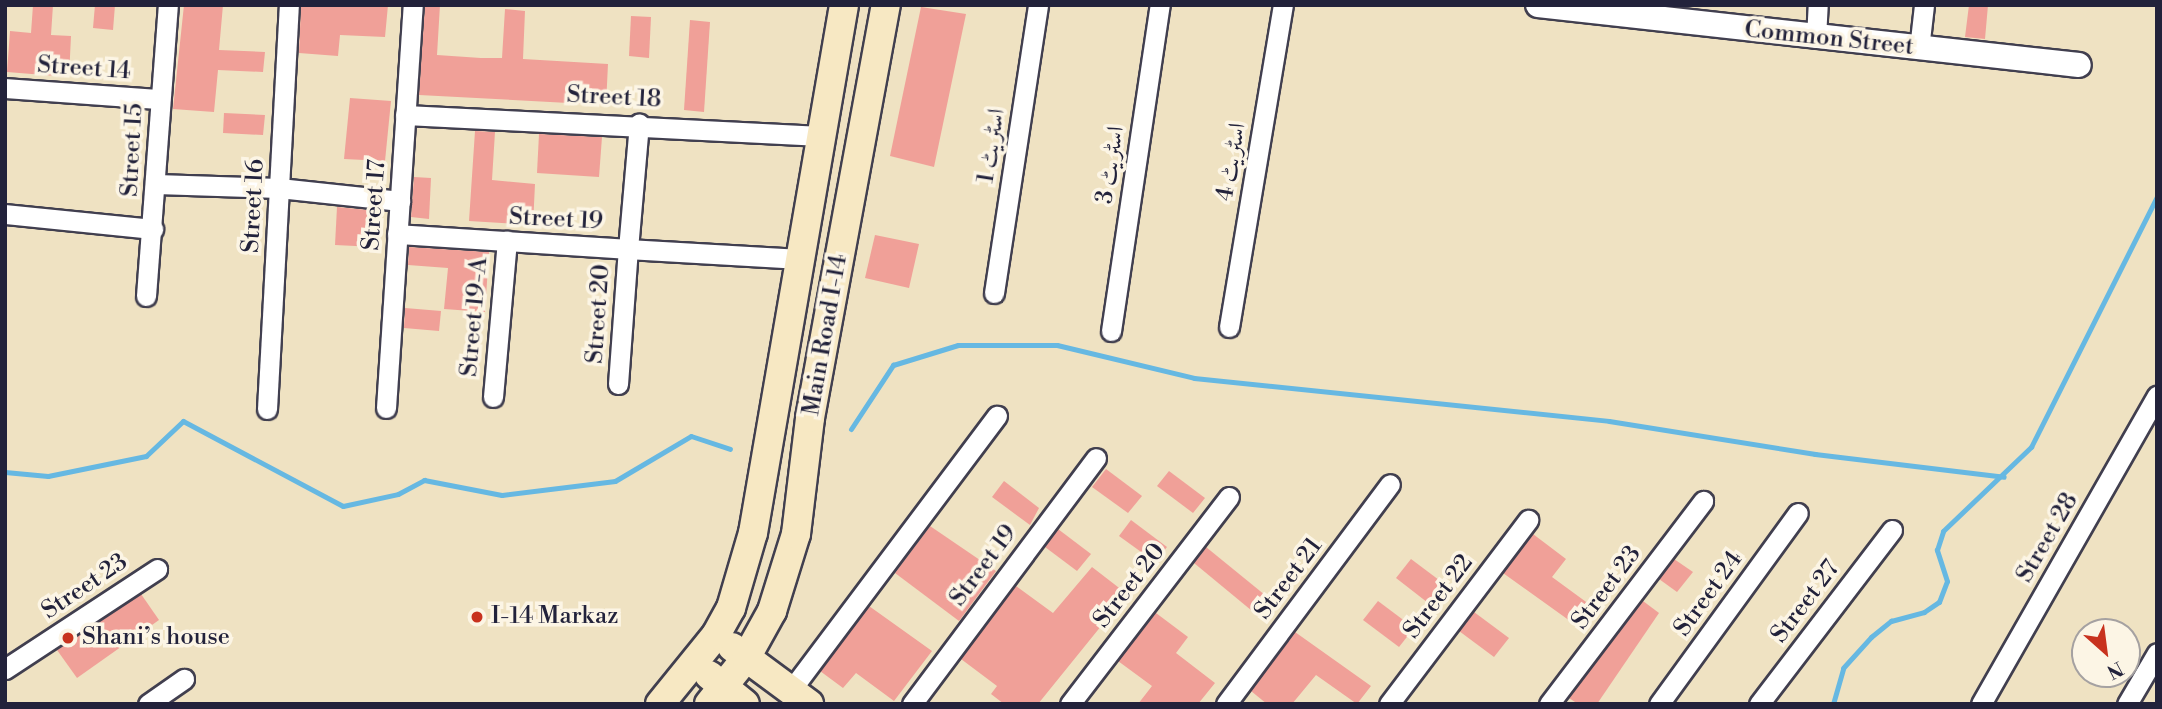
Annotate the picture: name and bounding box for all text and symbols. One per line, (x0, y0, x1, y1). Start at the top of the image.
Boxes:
street label: Common Street (1743, 16, 1915, 62)
street label: Street 14 (36, 51, 132, 87)
street label: Street 18 (566, 81, 662, 115)
street label: Street 15 (116, 102, 150, 198)
street label: اسٹریٹ 1 (972, 107, 1012, 185)
street label: اسٹریٹ 4 (1211, 121, 1253, 203)
street label: اسٹریٹ 3 (1091, 124, 1131, 206)
street label: Street 16 (237, 158, 271, 254)
street label: Street 17 (357, 158, 393, 252)
street label: Street 19 (508, 203, 604, 237)
street label: Main Road I-14 (798, 252, 854, 418)
street label: Street 19-A (455, 256, 495, 378)
street label: Street 20 (581, 263, 617, 365)
street label: Street 28 (2011, 488, 2085, 588)
street label: Street 19 (944, 520, 1024, 612)
street label: Street 21 (1249, 533, 1329, 625)
street label: Street 20 (1088, 538, 1172, 634)
street label: Street 23 (1566, 541, 1648, 635)
street label: Street 24 (1668, 546, 1750, 642)
street label: Street 23 (37, 548, 133, 626)
street label: Street 22 (1398, 549, 1480, 645)
street label: Street 27 (1766, 555, 1846, 649)
place label: I-14 Markaz (491, 603, 619, 631)
marker: I-14 Markaz (469, 609, 485, 625)
north arrow (2071, 618, 2141, 688)
place label: Shani’s house (82, 624, 230, 652)
marker: Shani’s house (60, 630, 76, 646)
text: N (2103, 656, 2127, 684)

